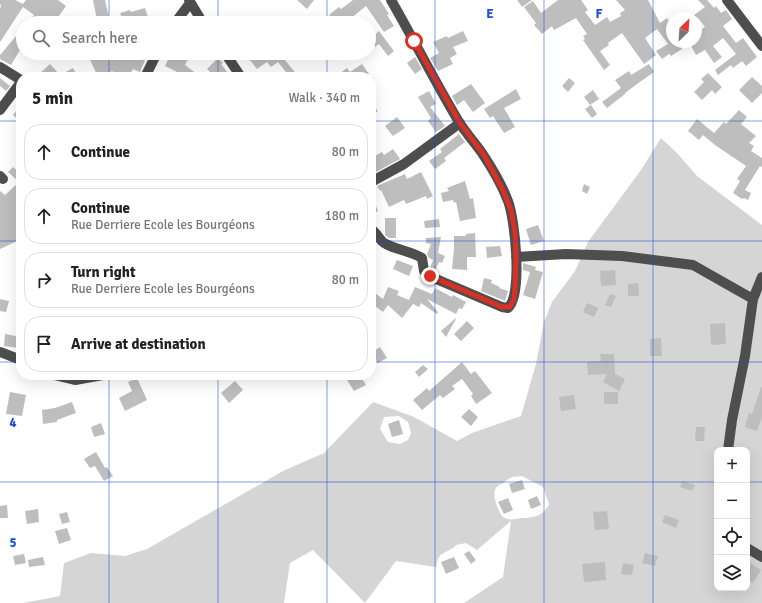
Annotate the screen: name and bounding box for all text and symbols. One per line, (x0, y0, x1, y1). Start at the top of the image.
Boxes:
text: E (486, 6, 494, 22)
text: F (596, 6, 603, 22)
north arrow (666, 12, 702, 48)
search box (16, 16, 376, 60)
icon: search (30, 27, 52, 49)
text: Search here (62, 29, 138, 47)
route start (405, 32, 423, 50)
text: 5 min (32, 88, 73, 109)
text: Walk · 340 m (289, 90, 360, 106)
icon: ahead (33, 141, 55, 163)
text: Continue (71, 143, 130, 161)
text: 80 m (332, 144, 359, 160)
text: Continue (71, 199, 130, 217)
icon: ahead (33, 205, 55, 227)
text: 180 m (325, 208, 359, 224)
text: Rue Derriere Ecole les Bourgéons (71, 217, 255, 233)
text: Turn right (71, 263, 136, 281)
route end (421, 267, 439, 285)
icon: right (33, 269, 55, 291)
text: 80 m (332, 272, 359, 288)
text: Rue Derriere Ecole les Bourgéons (71, 281, 255, 297)
icon: arrive (33, 333, 55, 355)
text: Arrive at destination (71, 335, 206, 353)
text: 4 (9, 415, 17, 431)
map controls (714, 447, 750, 591)
button: + (714, 447, 750, 483)
button: − (714, 483, 750, 519)
button: locate (714, 519, 750, 555)
text: 5 (9, 535, 17, 551)
button: layers (714, 555, 750, 591)

